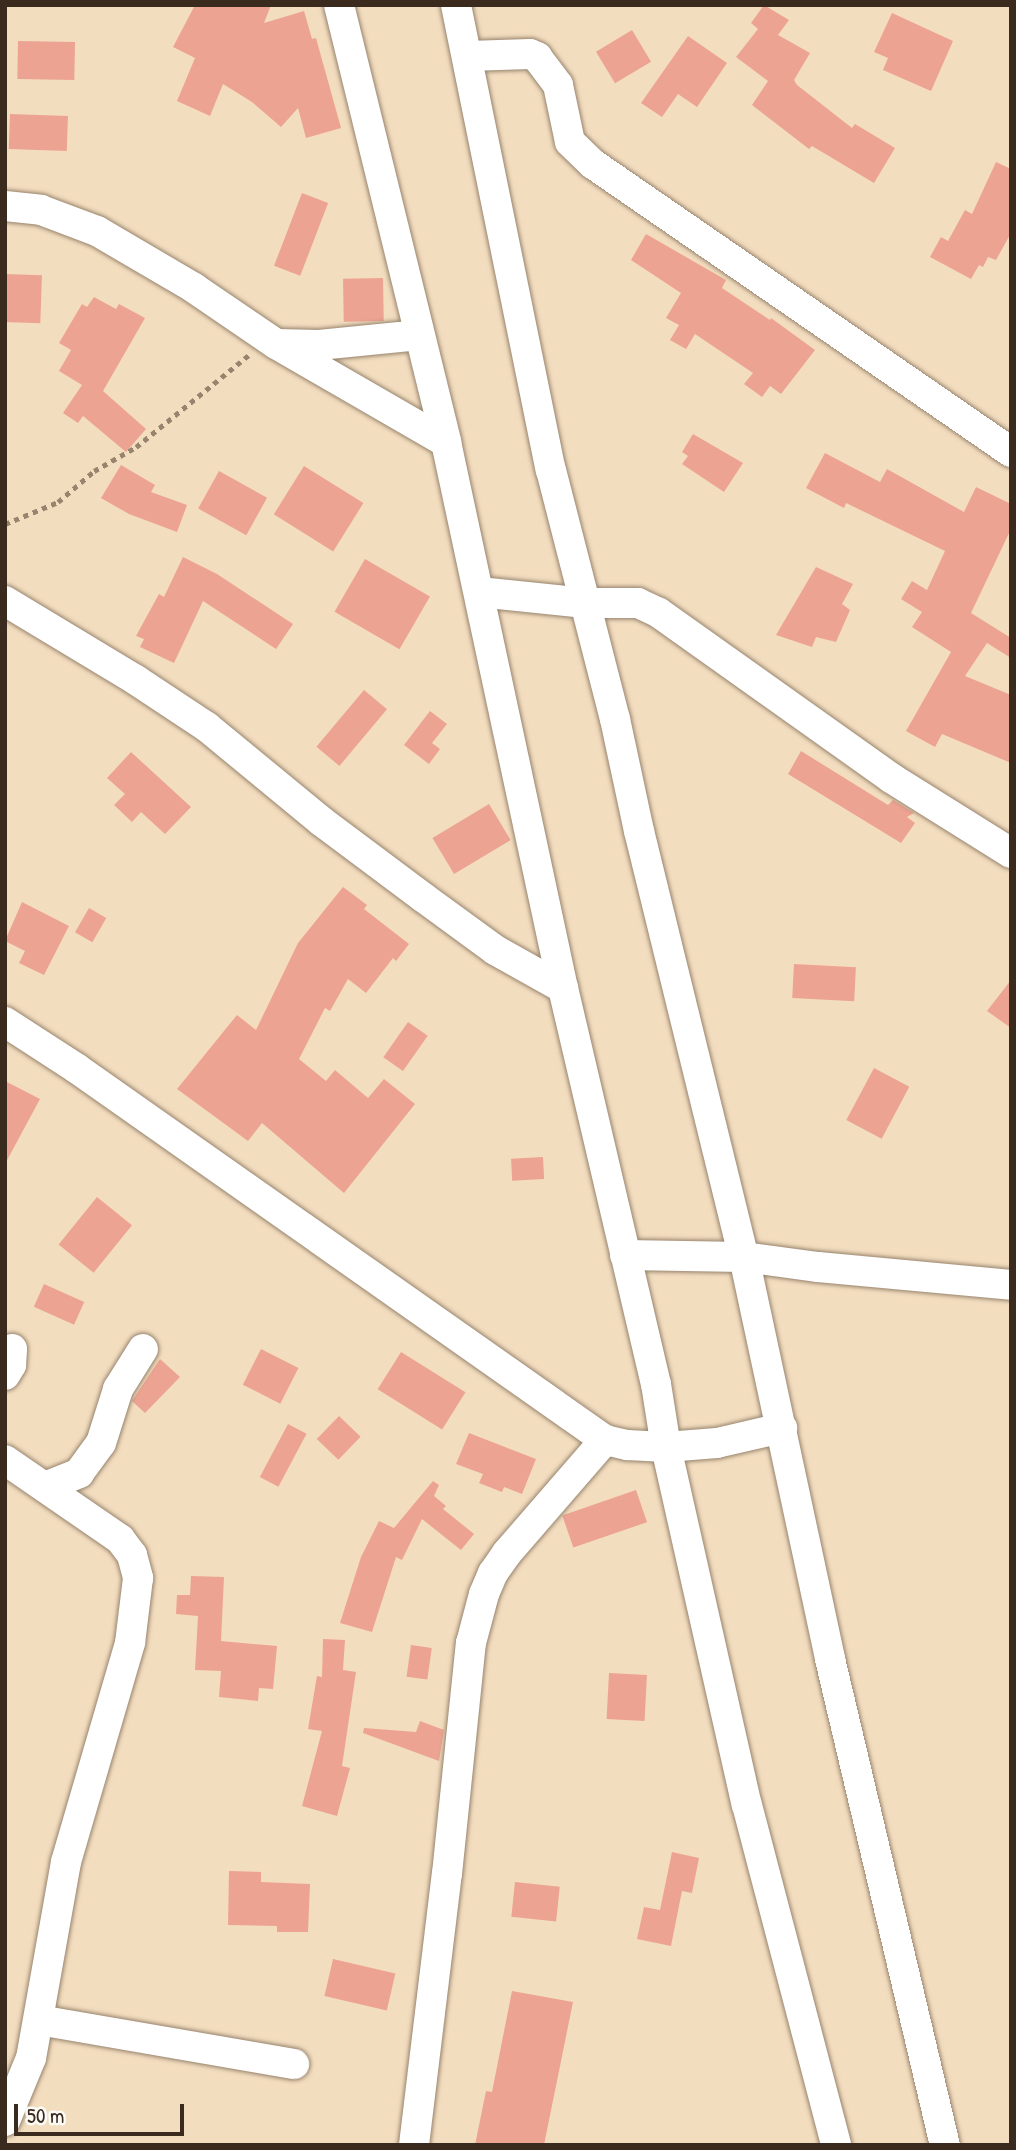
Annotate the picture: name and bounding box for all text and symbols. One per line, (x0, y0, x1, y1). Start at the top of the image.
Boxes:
scale bar (18, 2090, 187, 2134)
text: 50 m (27, 2101, 64, 2130)

